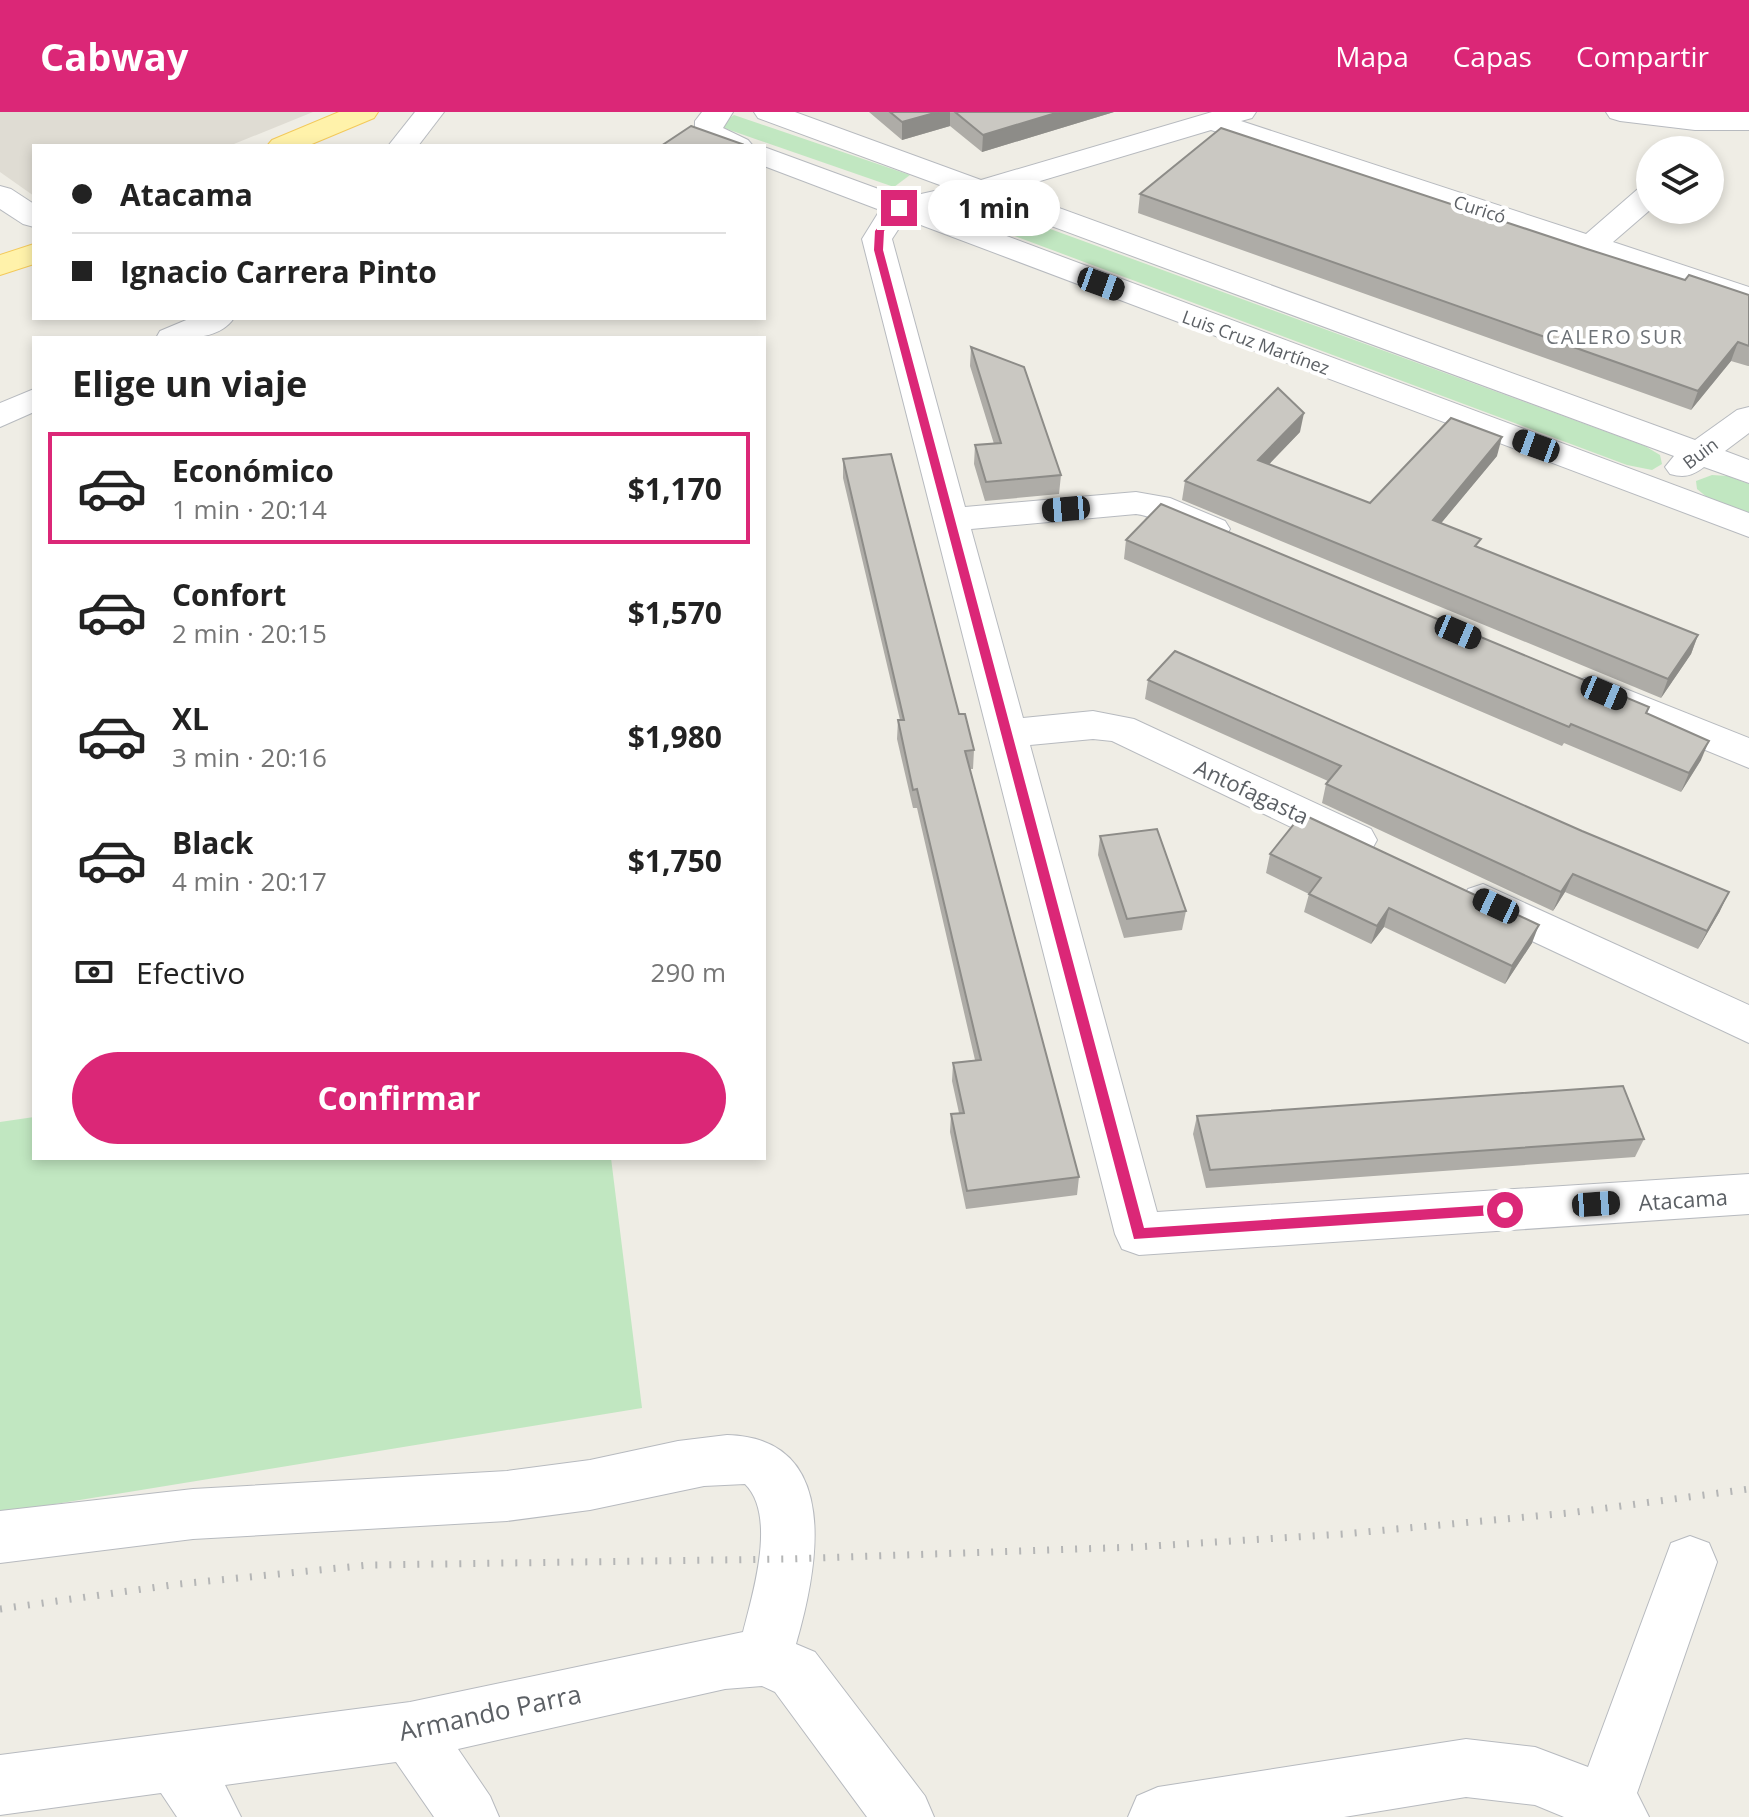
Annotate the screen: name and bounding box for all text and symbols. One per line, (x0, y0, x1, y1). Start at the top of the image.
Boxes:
text: Cabway (40, 30, 188, 82)
text: Mapa (1335, 37, 1409, 75)
text: Capas (1453, 37, 1532, 75)
text: Compartir (1576, 37, 1709, 75)
map controls (1636, 136, 1724, 224)
button: layers (1636, 136, 1724, 224)
text: Atacama (120, 174, 253, 215)
callout: 1 min (927, 180, 1059, 236)
street label: Curicó (1451, 189, 1509, 229)
route end (881, 190, 917, 226)
text: 1 min (958, 190, 1030, 226)
text: Ignacio Carrera Pinto (120, 251, 437, 292)
car (1074, 265, 1128, 303)
street label: Luis Cruz Martínez (1179, 304, 1333, 380)
district label: CALERO SUR (1546, 323, 1684, 350)
text: Elige un viaje (72, 359, 307, 408)
car (1509, 427, 1563, 465)
street label: Buin (1678, 432, 1722, 474)
text: Económico (172, 450, 334, 491)
icon: car (76, 452, 148, 524)
text: $1,170 (628, 468, 722, 509)
text: 1 min · 20:14 (172, 491, 327, 527)
car (1041, 495, 1091, 523)
text: Confort (172, 574, 286, 615)
icon: car (76, 576, 148, 648)
text: $1,570 (628, 592, 722, 633)
car (1431, 612, 1485, 652)
text: 2 min · 20:15 (172, 615, 327, 651)
car (1577, 673, 1631, 713)
text: XL (172, 698, 209, 739)
icon: car (76, 700, 148, 772)
text: $1,980 (628, 716, 722, 757)
text: 3 min · 20:16 (172, 739, 327, 775)
street label: Antofagasta (1190, 751, 1314, 831)
text: Black (172, 822, 253, 863)
icon: car (76, 824, 148, 896)
text: $1,750 (628, 840, 722, 881)
text: 4 min · 20:17 (172, 863, 327, 899)
car (1469, 885, 1523, 927)
icon: cash (72, 950, 116, 994)
text: Efectivo (136, 952, 245, 993)
text: 290 m (651, 954, 726, 990)
button: Confirmar (72, 1052, 726, 1144)
street label: Atacama (1637, 1181, 1729, 1217)
car (1571, 1190, 1621, 1218)
route start (1487, 1192, 1523, 1228)
street label: Armando Parra (395, 1675, 585, 1749)

